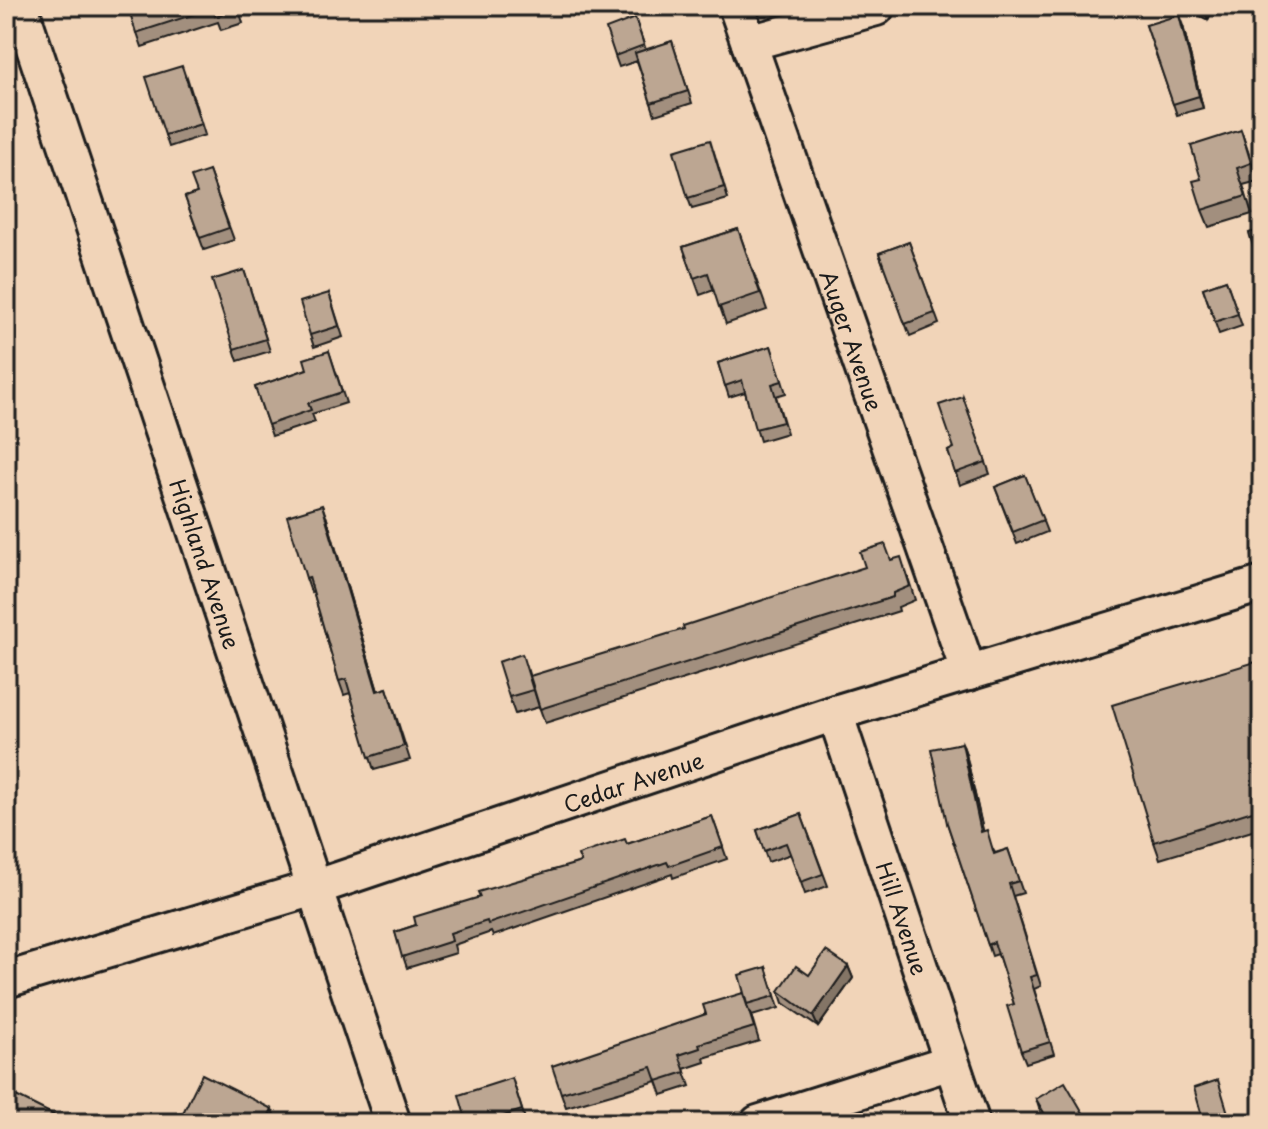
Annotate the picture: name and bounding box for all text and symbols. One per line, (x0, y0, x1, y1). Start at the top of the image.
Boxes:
street label: Auger Avenue (813, 265, 893, 415)
street label: Highland Avenue (163, 474, 250, 653)
street label: Cedar Avenue (559, 742, 707, 820)
street label: Hill Avenue (869, 857, 938, 979)

